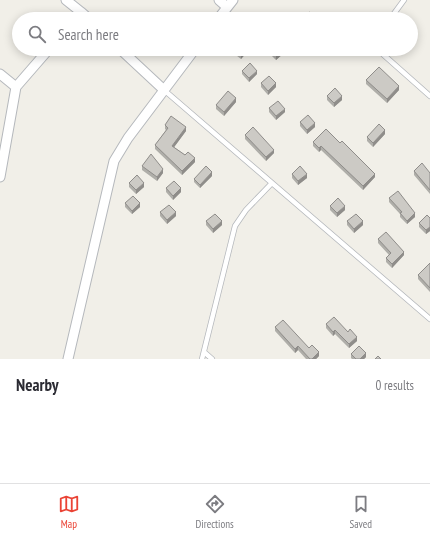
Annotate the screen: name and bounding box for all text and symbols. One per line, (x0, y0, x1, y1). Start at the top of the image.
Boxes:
search box (12, 12, 418, 56)
icon: search (26, 23, 48, 45)
text: Search here (58, 25, 119, 44)
text: Nearby (16, 374, 59, 396)
text: 0 results (375, 377, 414, 394)
tab: Map (58, 493, 80, 531)
tab: Directions (196, 493, 234, 531)
tab: Saved (349, 493, 372, 531)

